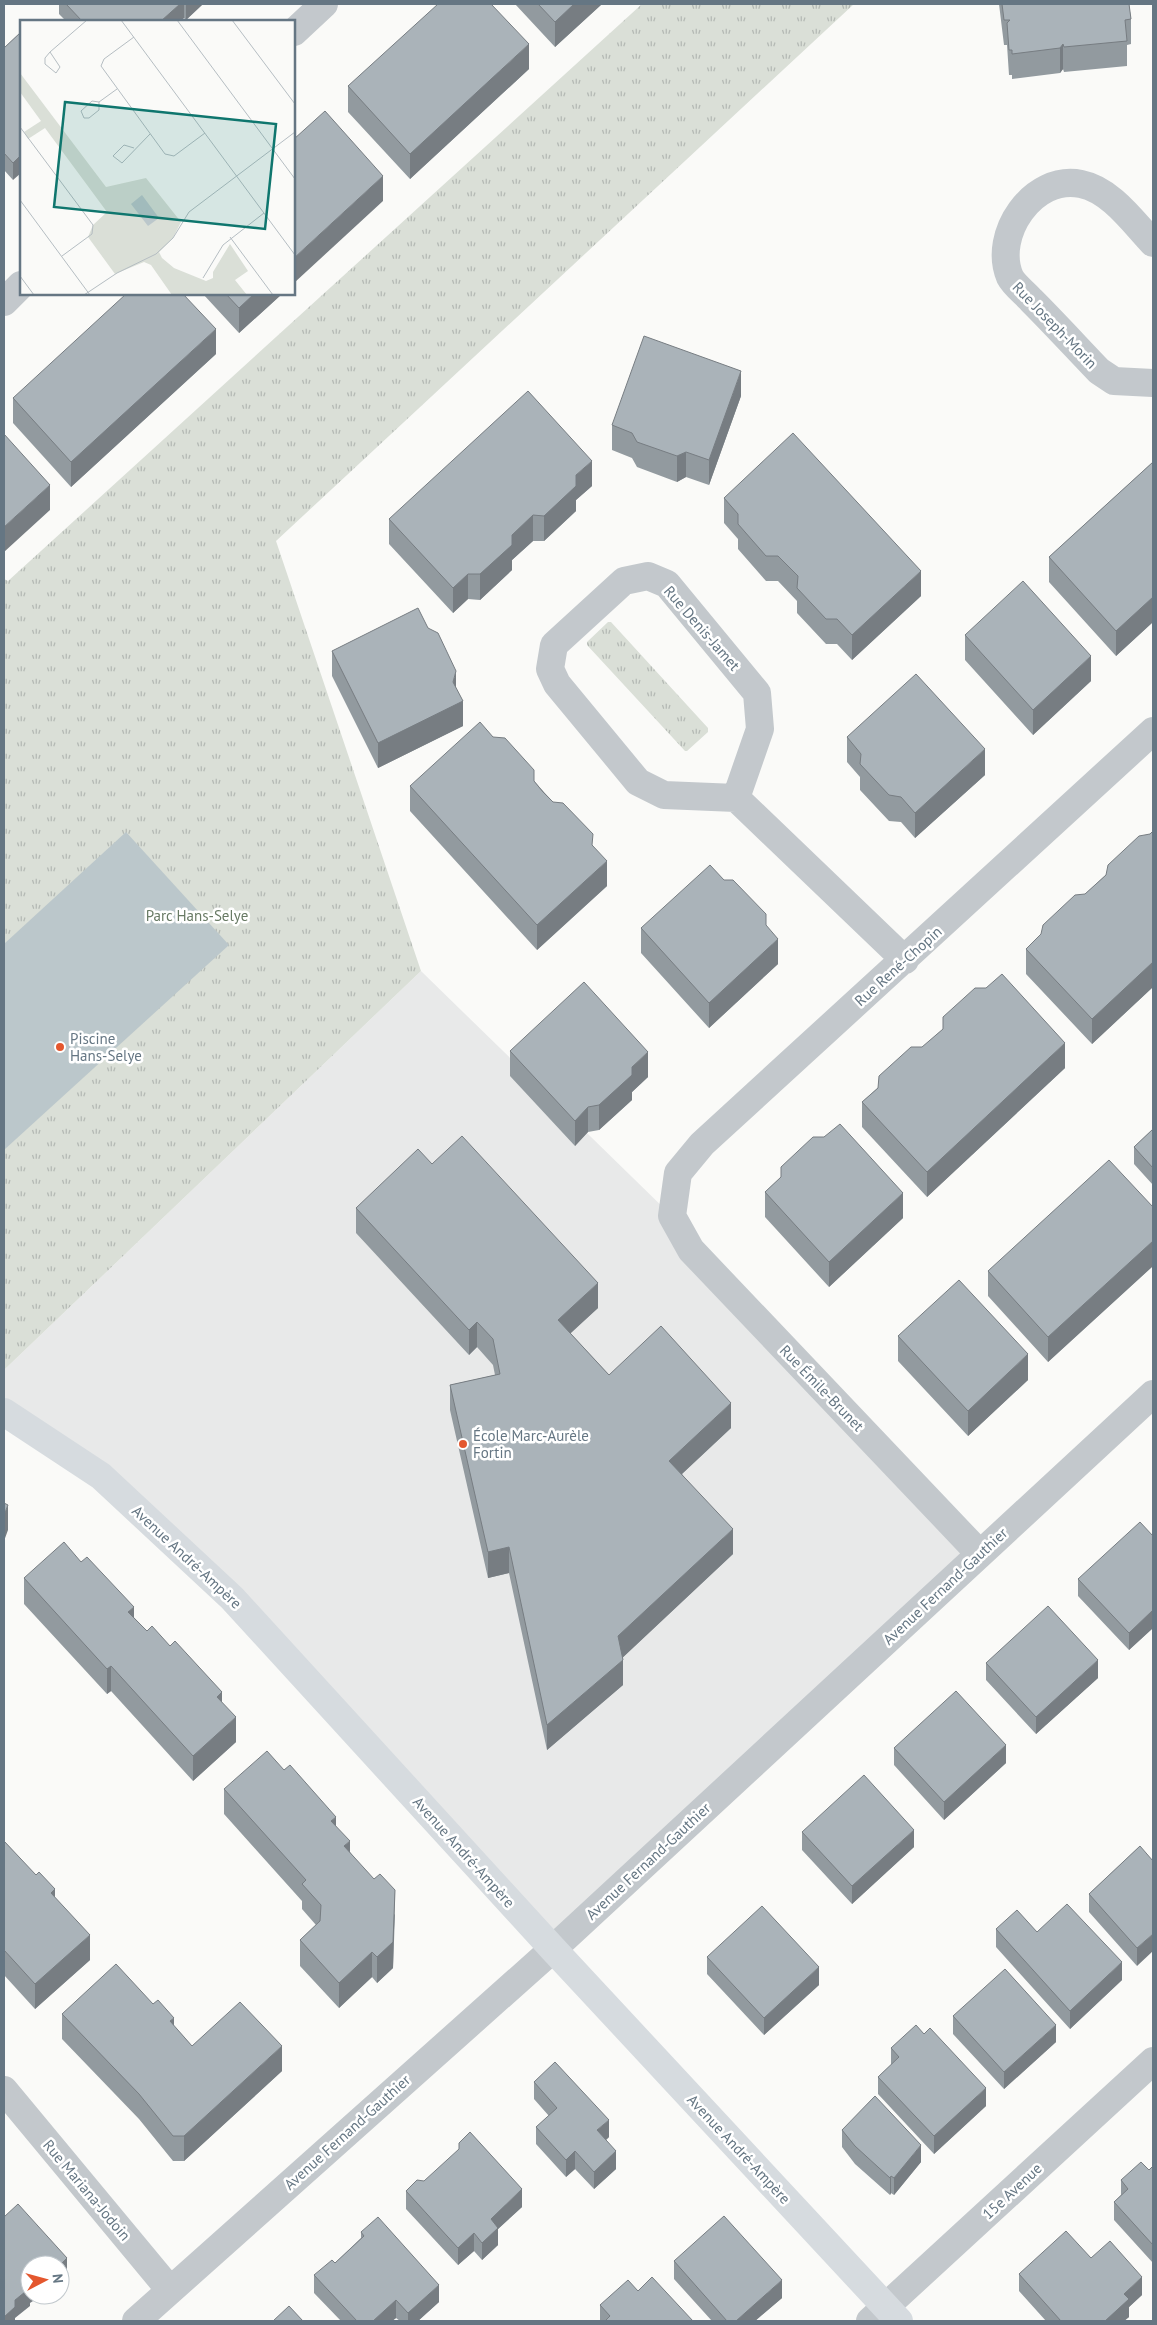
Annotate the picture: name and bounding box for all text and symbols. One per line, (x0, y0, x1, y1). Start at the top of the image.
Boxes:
inset map (20, 20, 295, 295)
street label: Rue Joseph-Morin (1009, 277, 1101, 373)
street label: Rue Denis-Jamet (660, 582, 744, 674)
park label: Parc Hans-Selye (146, 906, 248, 925)
street label: Rue René-Chopin (851, 922, 945, 1010)
place label: Piscine Hans-Selye (70, 1029, 142, 1065)
marker: Piscine Hans-Selye (54, 1041, 66, 1053)
street label: Rue Émile-Brunet (776, 1341, 868, 1435)
place label: École Marc-Aurèle Fortin (473, 1426, 589, 1462)
marker: École Marc-Aurèle Fortin (457, 1438, 469, 1450)
street label: Avenue André-Ampère (128, 1501, 246, 1613)
street label: Avenue Fernand-Gauthier (879, 1523, 1011, 1649)
street label: Avenue André-Ampère (409, 1793, 519, 1911)
street label: Avenue Fernand-Gauthier (582, 1798, 714, 1924)
street label: Avenue Fernand-Gauthier (280, 2070, 414, 2194)
street label: Avenue André-Ampère (683, 2090, 795, 2208)
street label: Rue Mariana-Jodoin (39, 2136, 135, 2244)
street label: 15e Avenue (978, 2159, 1046, 2223)
north arrow (20, 2255, 70, 2305)
text: N (48, 2273, 67, 2284)

